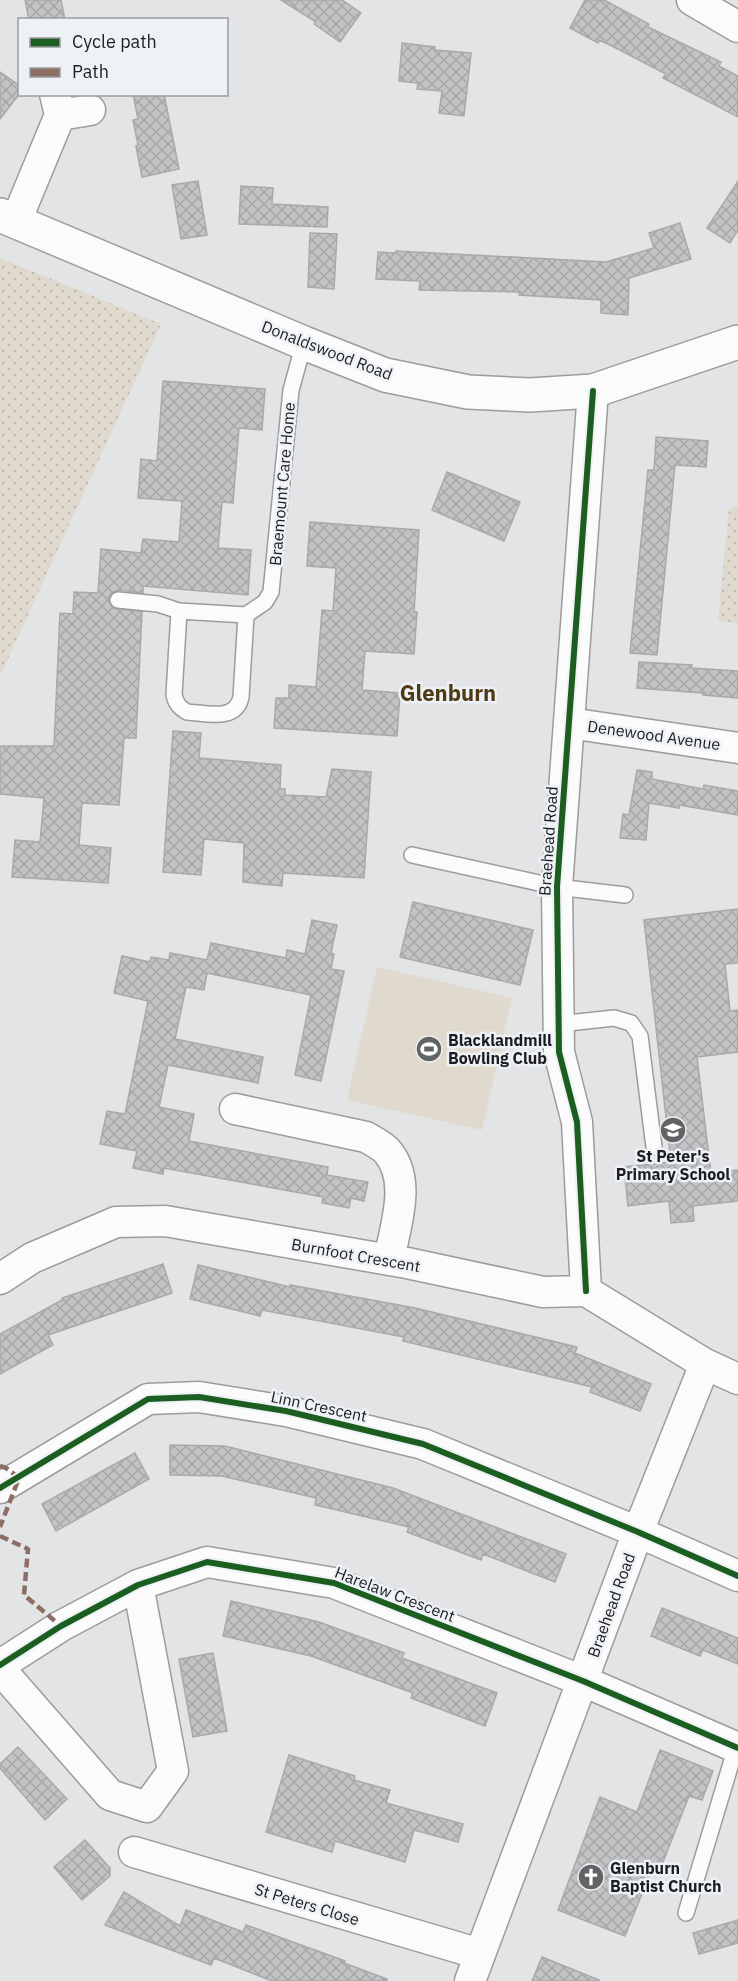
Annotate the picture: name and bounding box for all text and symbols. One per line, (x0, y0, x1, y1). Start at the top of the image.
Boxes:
legend (18, 18, 228, 96)
text: Cycle path (72, 30, 157, 53)
text: Path (72, 60, 109, 83)
street label: Donaldswood Road (259, 316, 395, 384)
street label: Braemount Care Home (265, 401, 299, 567)
district label: Glenburn (400, 678, 496, 707)
street label: Denewood Avenue (586, 716, 722, 754)
street label: Braehead Road (534, 786, 562, 896)
place label: Blacklandmill Bowling Club (448, 1030, 552, 1068)
sports icon: Blacklandmill Bowling Club (414, 1034, 444, 1064)
school or university icon: St Peter's Primary School (658, 1115, 688, 1145)
place label: St Peter's Primary School (616, 1146, 730, 1184)
street label: Burnfoot Crescent (290, 1234, 422, 1276)
street label: Linn Crescent (269, 1386, 369, 1426)
street label: Braehead Road (583, 1550, 639, 1660)
street label: Harelaw Crescent (332, 1562, 458, 1626)
place label: Glenburn Baptist Church (610, 1858, 722, 1896)
church icon: Glenburn Baptist Church (576, 1862, 606, 1892)
street label: St Peters Close (252, 1879, 362, 1929)

